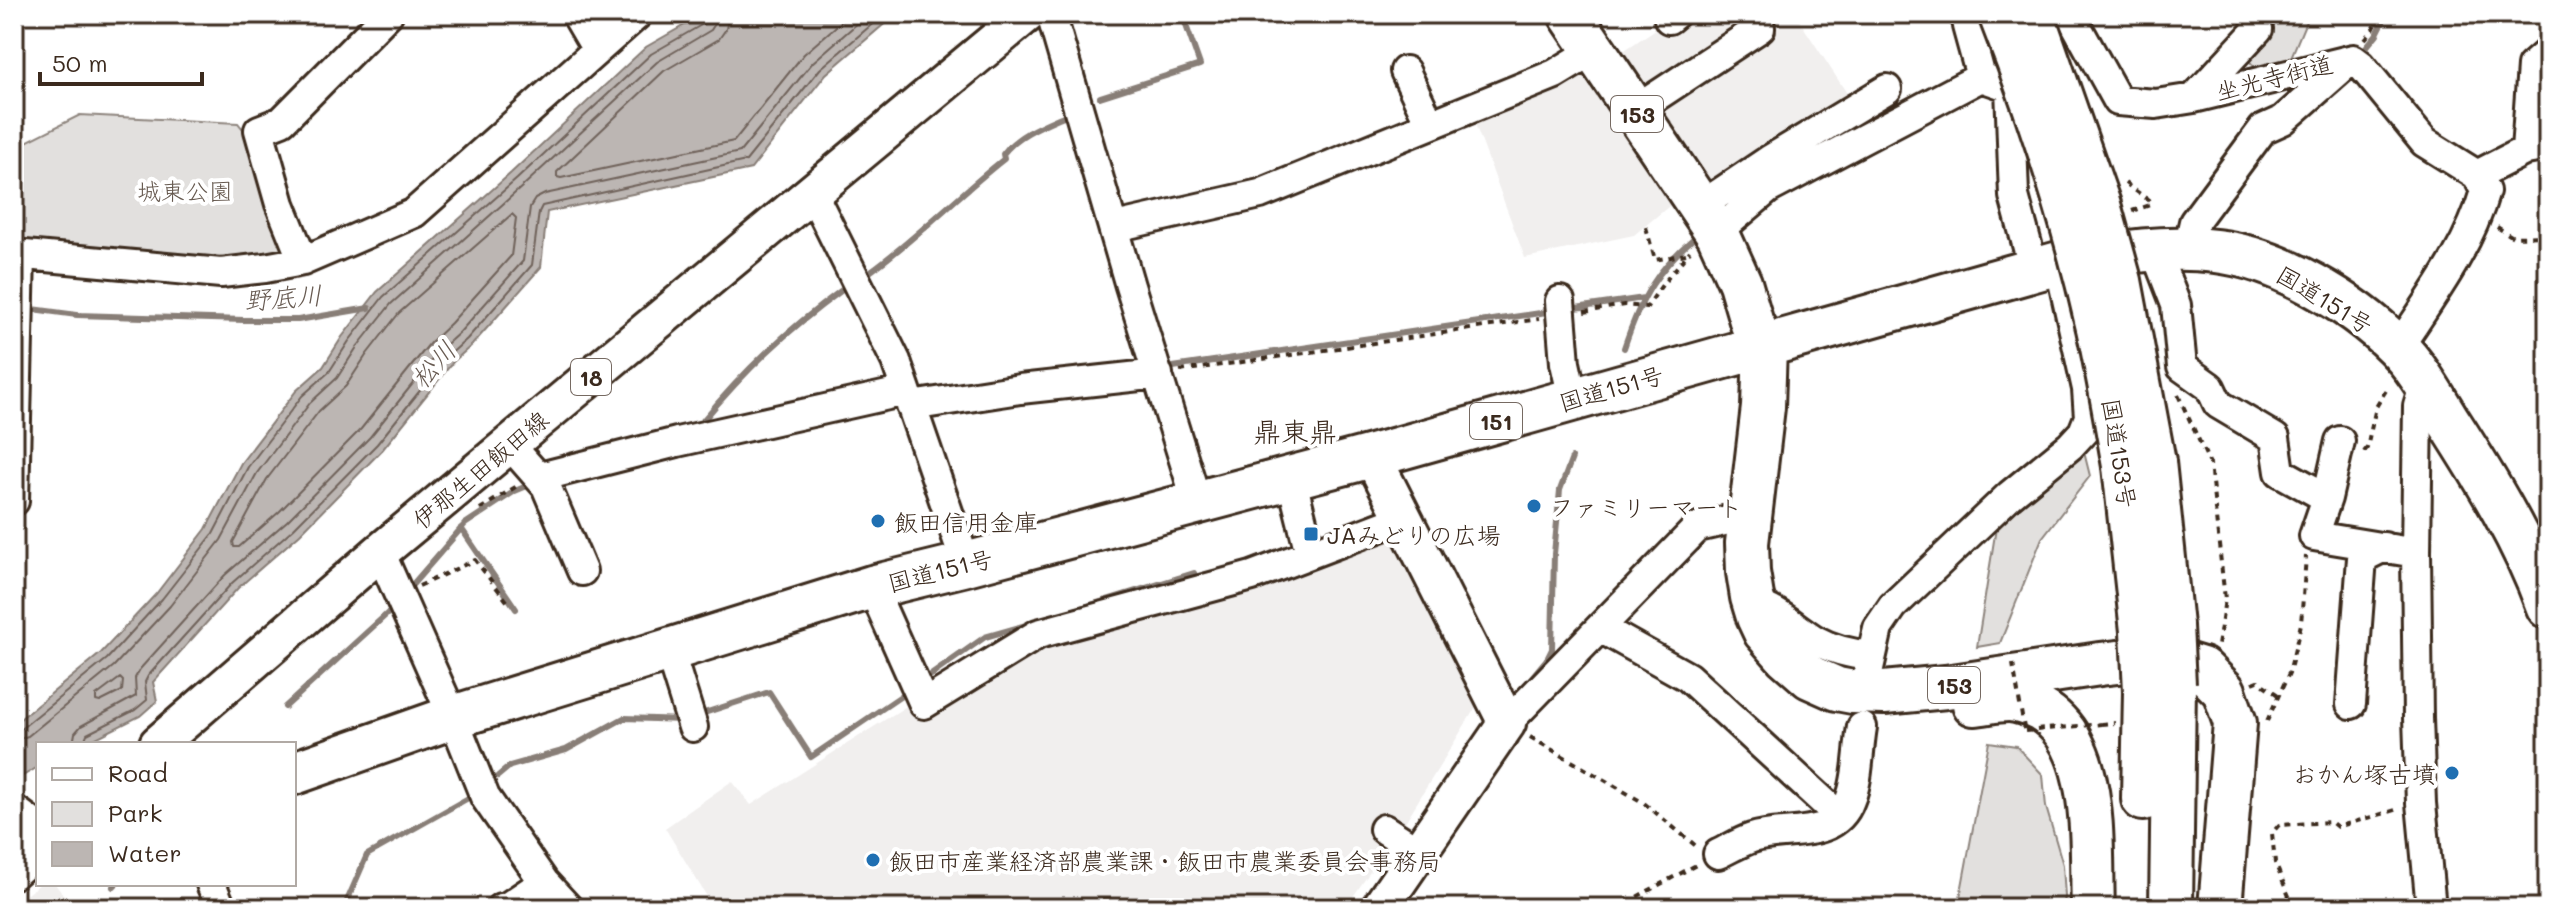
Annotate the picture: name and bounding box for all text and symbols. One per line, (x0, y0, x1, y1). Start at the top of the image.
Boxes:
scale bar (40, 36, 202, 86)
text: 50 m (52, 47, 108, 78)
street label: 坐光寺街道 (2212, 47, 2336, 107)
road number: 153 (1611, 96, 1663, 132)
park label: 城東公園 (137, 175, 233, 206)
street label: 国道151号 (2271, 258, 2379, 340)
water label: 野底川 (243, 277, 323, 317)
water label: 松川 (403, 333, 463, 395)
street label: 国道151号 (1555, 358, 1667, 418)
road number: 18 (571, 359, 611, 395)
street label: 国道153号 (2096, 396, 2144, 510)
street label: 伊那生田飯田線 (406, 403, 554, 535)
road number: 151 (1470, 403, 1522, 439)
district label: 鼎東鼎 (1253, 413, 1337, 449)
place label: ファミリーマート (1550, 491, 1742, 522)
marker: ファミリーマート (1525, 497, 1543, 515)
place label: 飯田信用金庫 (894, 506, 1038, 537)
marker: 飯田信用金庫 (869, 512, 887, 530)
place label: JAみどりの広場 (1327, 519, 1501, 550)
marker: JAみどりの広場 (1302, 525, 1320, 543)
street label: 国道151号 (884, 542, 996, 598)
road number: 153 (1928, 667, 1980, 703)
legend (36, 742, 296, 886)
text: Road (108, 757, 168, 788)
place label: おかん塚古墳 (2292, 758, 2436, 789)
marker: おかん塚古墳 (2443, 764, 2461, 782)
text: Park (108, 797, 162, 828)
text: Water (108, 837, 182, 868)
place label: 飯田市産業経済部農業課・飯田市農業委員会事務局 (889, 845, 1441, 876)
marker: 飯田市産業経済部農業課・飯田市農業委員会事務局 (864, 851, 882, 869)

